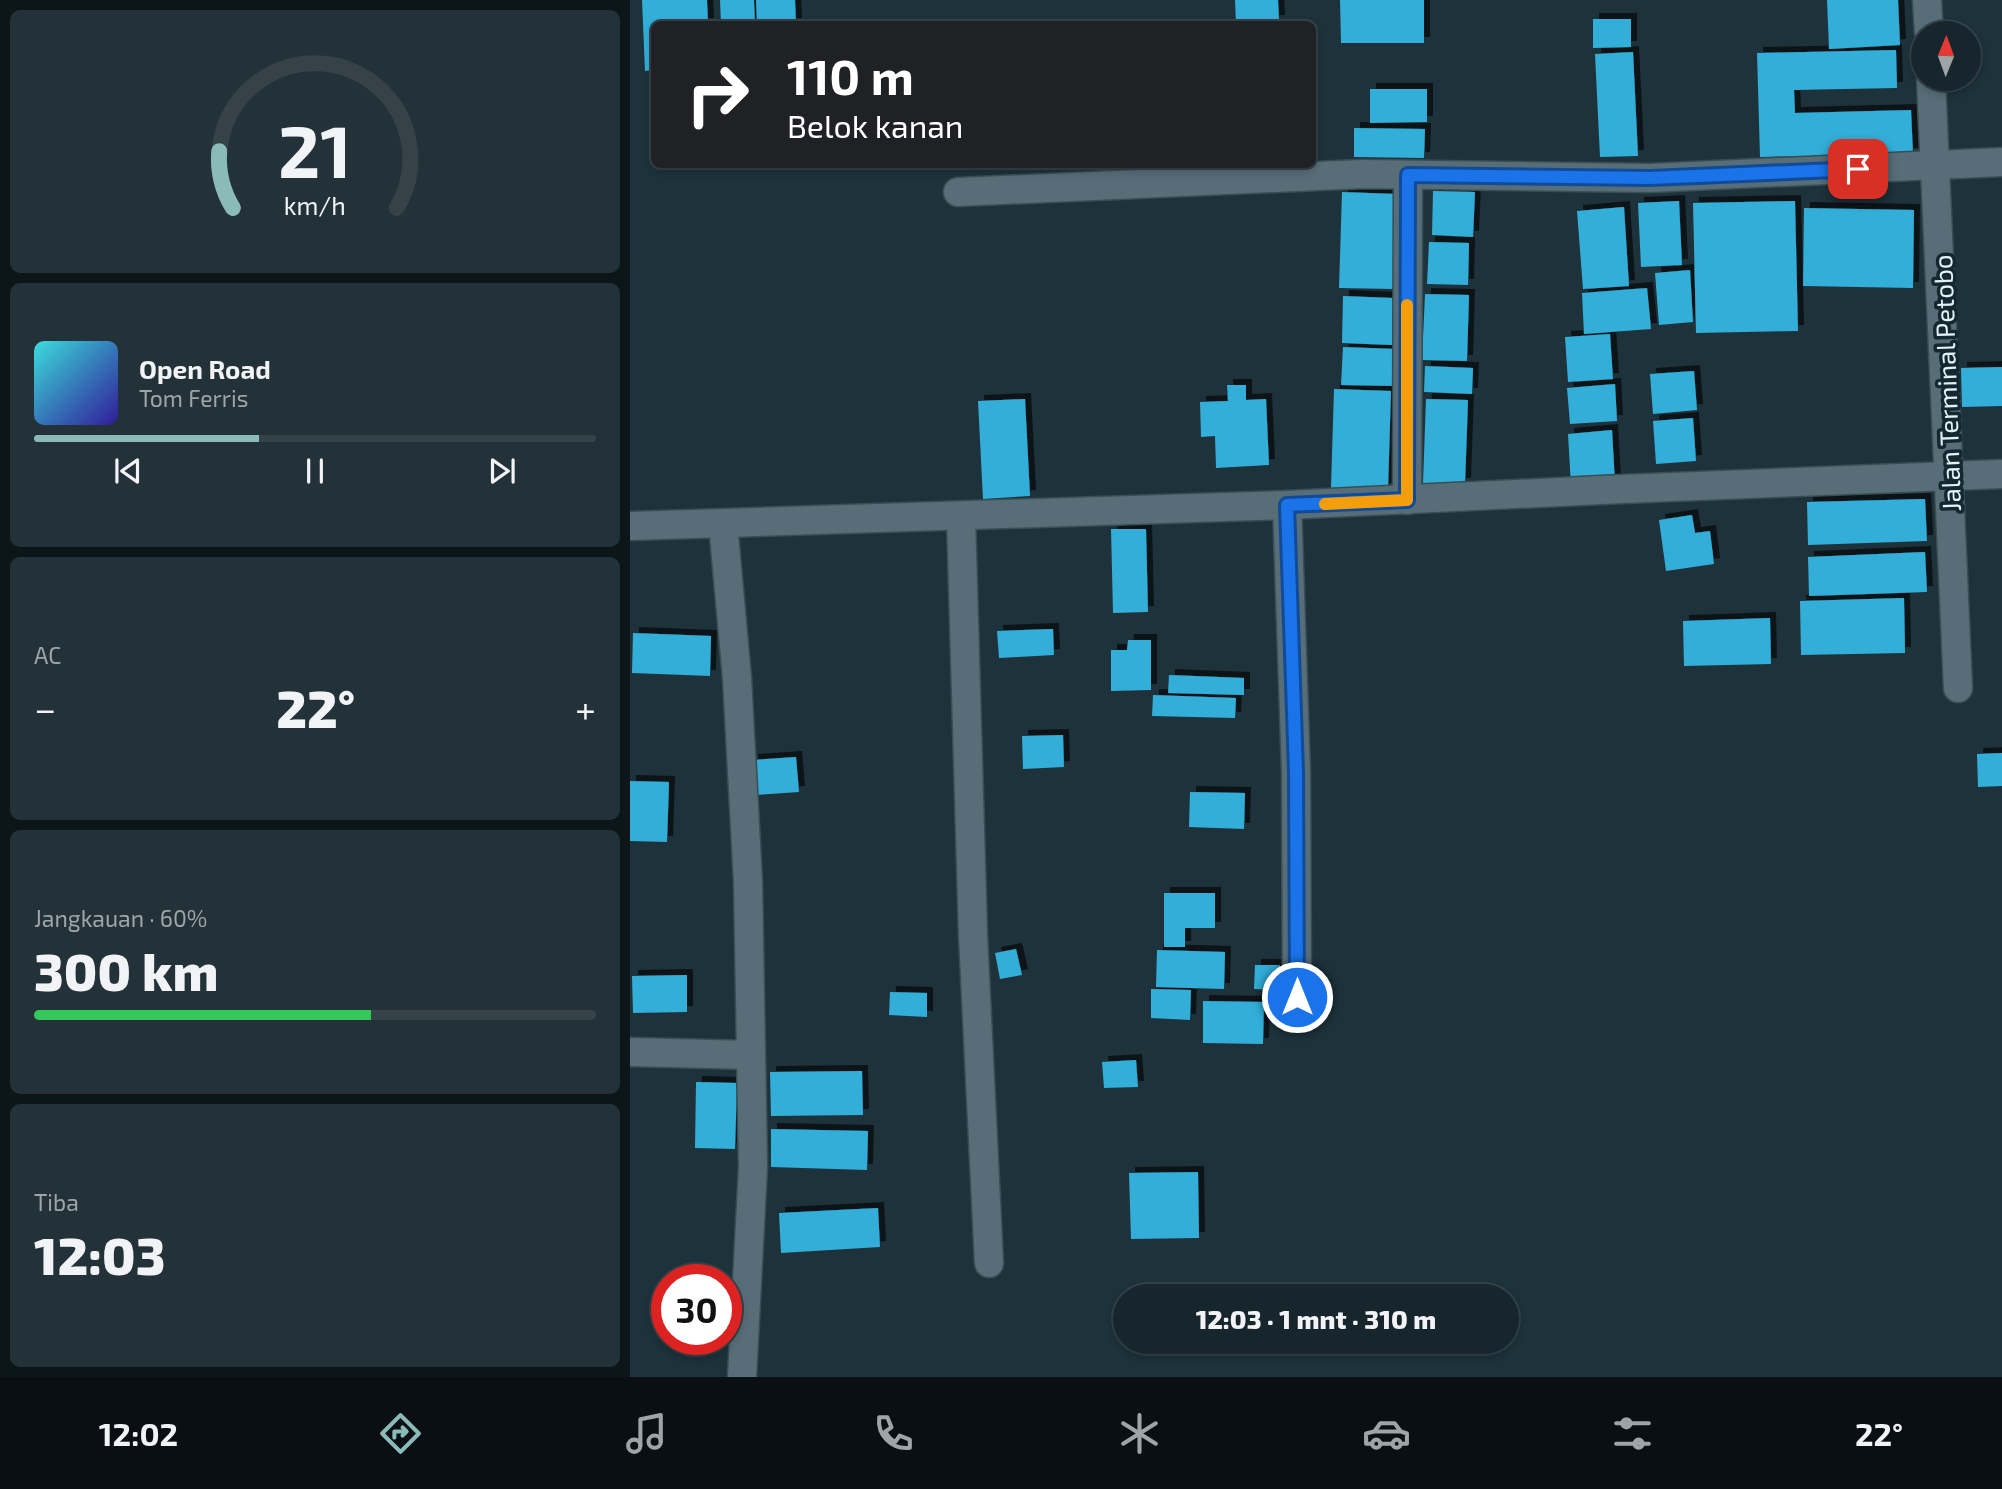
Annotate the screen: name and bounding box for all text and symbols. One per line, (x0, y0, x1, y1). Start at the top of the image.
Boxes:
north arrow (1911, 21, 1981, 91)
map controls (1911, 21, 1981, 91)
text: 110 m (787, 46, 914, 105)
icon: right (672, 49, 763, 140)
text: 21 (278, 105, 352, 193)
text: Belok kanan (787, 106, 963, 144)
pin (1828, 139, 1888, 199)
icon: arrive (1839, 150, 1877, 188)
text: km/h (284, 190, 346, 220)
street label: Jalan Terminal Petobo (1926, 254, 1966, 512)
text: Open Road (139, 353, 271, 384)
text: Tom Ferris (139, 384, 248, 412)
icon: previous (109, 452, 147, 490)
icon: pause (296, 452, 334, 490)
icon: next (483, 452, 521, 490)
text: AC (34, 641, 61, 669)
text: 22° (276, 676, 355, 738)
text: − (34, 685, 56, 731)
text: + (575, 685, 596, 731)
text: Jangkauan · 60% (34, 904, 207, 932)
text: 300 km (34, 939, 218, 1001)
position arrow (1260, 960, 1334, 1034)
text: Tiba (34, 1188, 79, 1216)
text: 12:03 (34, 1223, 166, 1285)
speed limit sign: 30 (651, 1264, 742, 1355)
text: 12:03 · 1 mnt · 310 m (1196, 1303, 1436, 1334)
icon: directions (376, 1409, 425, 1458)
icon: music (622, 1409, 671, 1458)
icon: phone (869, 1409, 918, 1458)
icon: climate (1115, 1409, 1164, 1458)
icon: car (1362, 1409, 1411, 1458)
icon: filters (1608, 1409, 1657, 1458)
text: 12:02 (99, 1414, 178, 1452)
text: 22° (1855, 1414, 1903, 1452)

